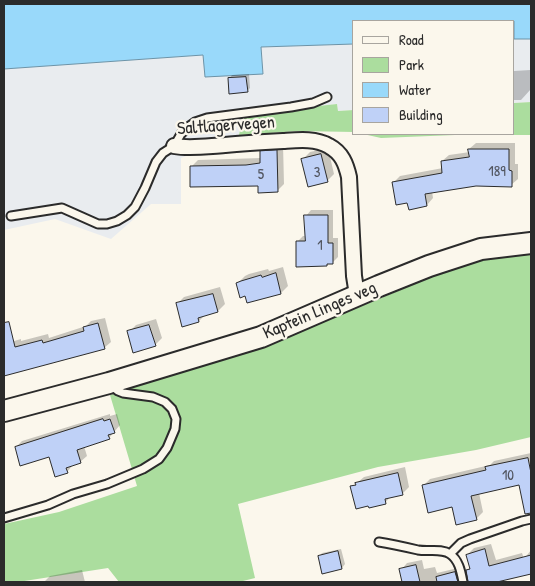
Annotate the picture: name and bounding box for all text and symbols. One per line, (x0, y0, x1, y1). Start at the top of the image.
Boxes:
legend (352, 20, 515, 135)
text: Road (399, 29, 424, 50)
text: Park (399, 54, 424, 75)
text: Water (399, 79, 431, 100)
text: Building (399, 104, 443, 125)
street label: Saltlagervegen (176, 112, 276, 140)
house number: 189 (488, 163, 506, 181)
house number: 3 (314, 164, 320, 182)
house number: 5 (258, 166, 264, 184)
house number: 1 (317, 237, 323, 255)
street label: Kaptein Linges veg (260, 277, 380, 345)
house number: 10 (502, 467, 514, 485)

